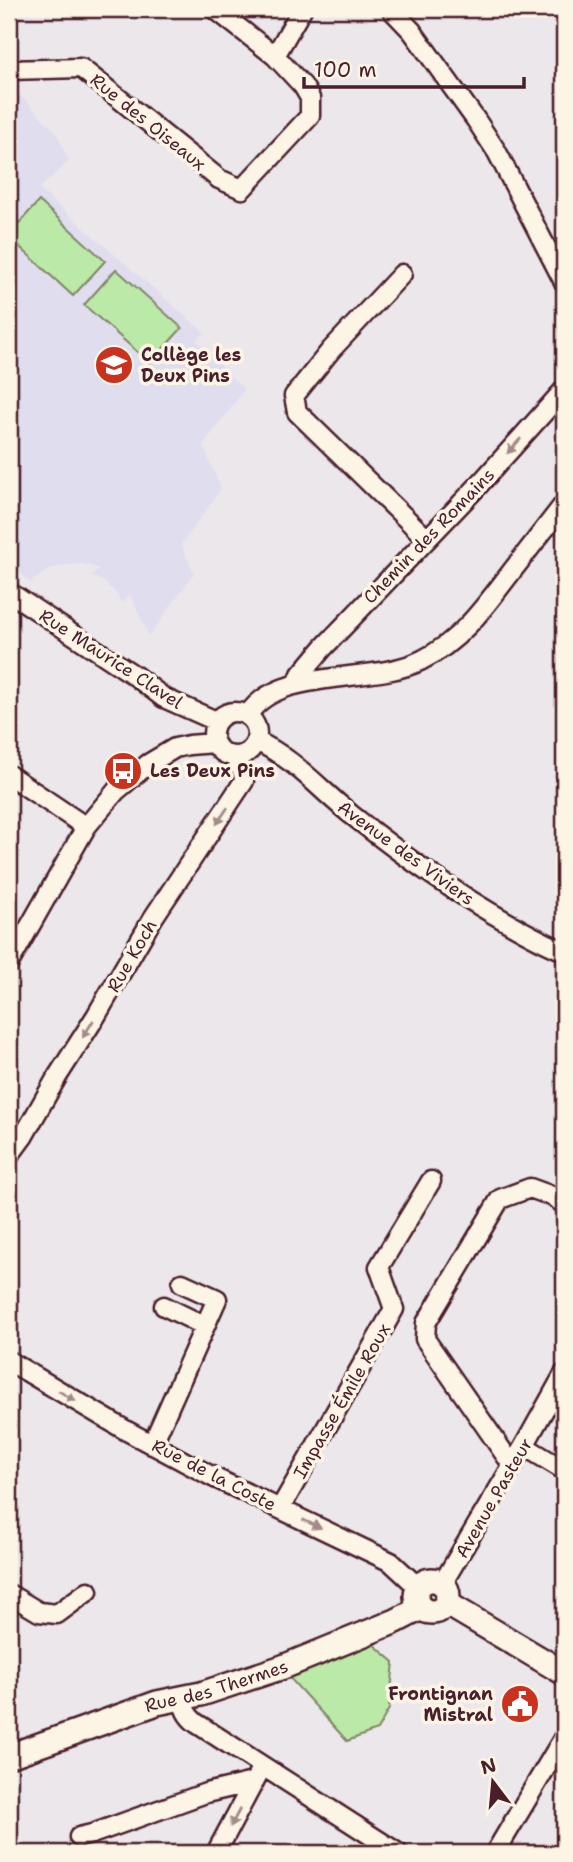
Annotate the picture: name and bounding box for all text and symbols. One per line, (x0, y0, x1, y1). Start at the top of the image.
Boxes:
scale bar (304, 46, 524, 90)
text: 100 m (314, 56, 377, 84)
street label: Rue des Oiseaux (85, 68, 211, 176)
place label: Collège les Deux Pins (141, 343, 241, 388)
school or university icon: Collège les Deux Pins (93, 344, 135, 386)
one-way arrow (506, 437, 522, 455)
street label: Chemin des Romains (358, 463, 500, 609)
street label: Rue Maurice Clavel (35, 604, 188, 715)
bus stop icon: Les Deux Pins (102, 750, 144, 792)
place label: Les Deux Pins (150, 759, 275, 783)
street label: Avenue des Viviers (333, 795, 479, 911)
one-way arrow (216, 806, 229, 826)
street label: Rue Koch (102, 915, 162, 997)
one-way arrow (82, 1019, 95, 1038)
street label: Impasse Émile Roux (288, 1319, 396, 1483)
one-way arrow (58, 1390, 77, 1402)
street label: Rue de la Coste (148, 1433, 280, 1517)
street label: Avenue Pasteur (450, 1434, 538, 1562)
one-way arrow (302, 1518, 322, 1530)
street label: Rue des Thermes (141, 1654, 292, 1718)
place label: Frontignan Mistral (388, 1682, 493, 1727)
public building icon: Frontignan Mistral (499, 1683, 541, 1725)
north arrow (458, 1746, 528, 1816)
text: N (478, 1752, 499, 1780)
one-way arrow (229, 1808, 241, 1828)

